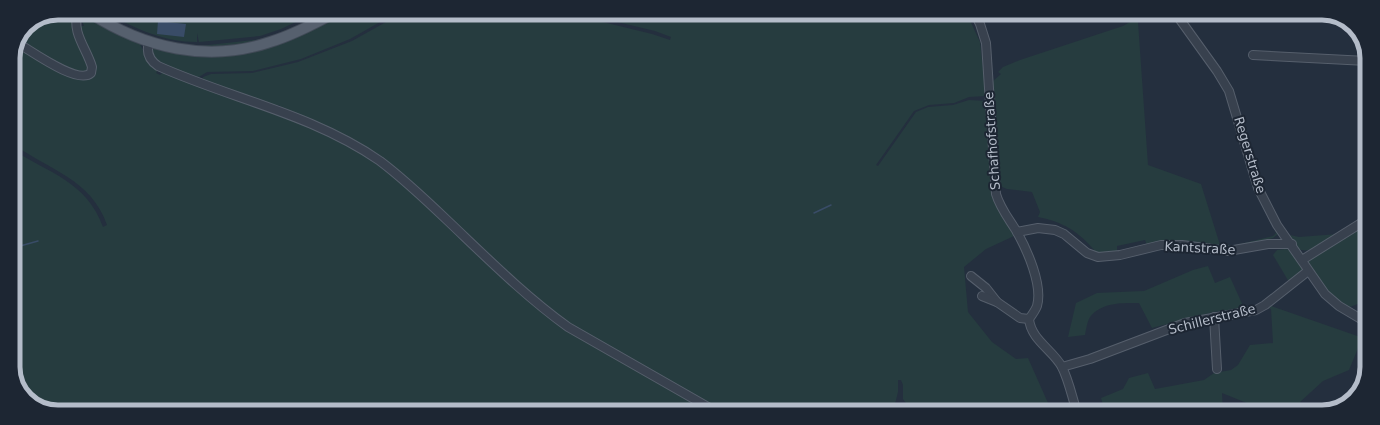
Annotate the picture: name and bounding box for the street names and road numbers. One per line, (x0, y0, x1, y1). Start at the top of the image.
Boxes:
street label: Schafhofstraße (981, 91, 1003, 191)
street label: Regerstraße (1231, 115, 1269, 195)
street label: Kantstraße (1164, 239, 1236, 257)
street label: Schillerstraße (1167, 301, 1257, 337)

